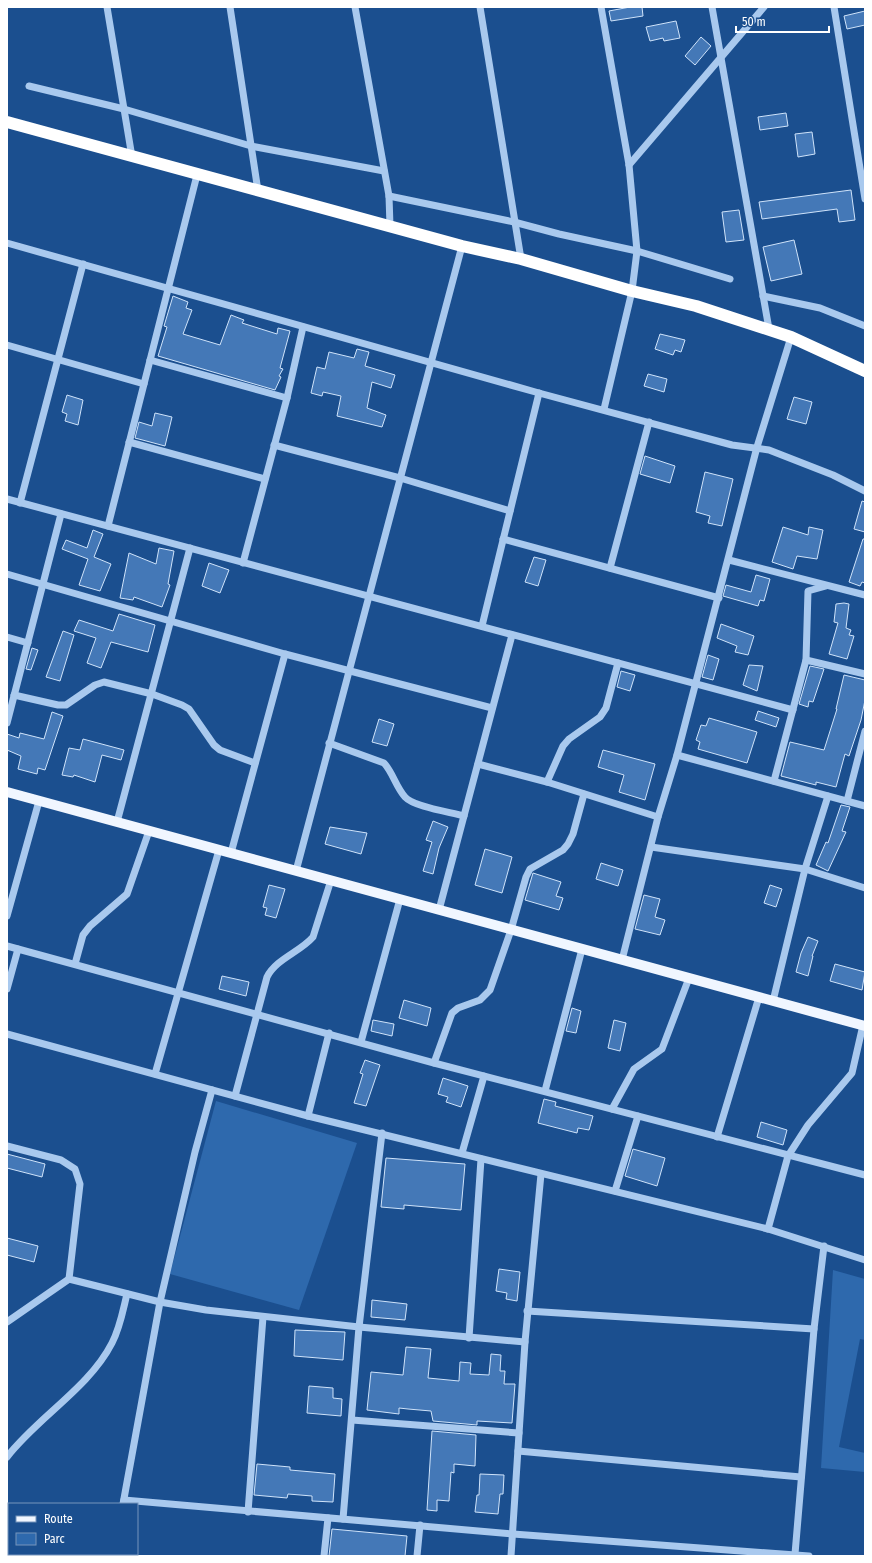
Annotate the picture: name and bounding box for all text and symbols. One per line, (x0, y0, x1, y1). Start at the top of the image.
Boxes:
scale bar (736, 8, 829, 34)
text: 50 m (742, 15, 766, 29)
legend (8, 1503, 138, 1555)
text: Route (44, 1512, 73, 1526)
text: Parc (44, 1532, 65, 1546)

